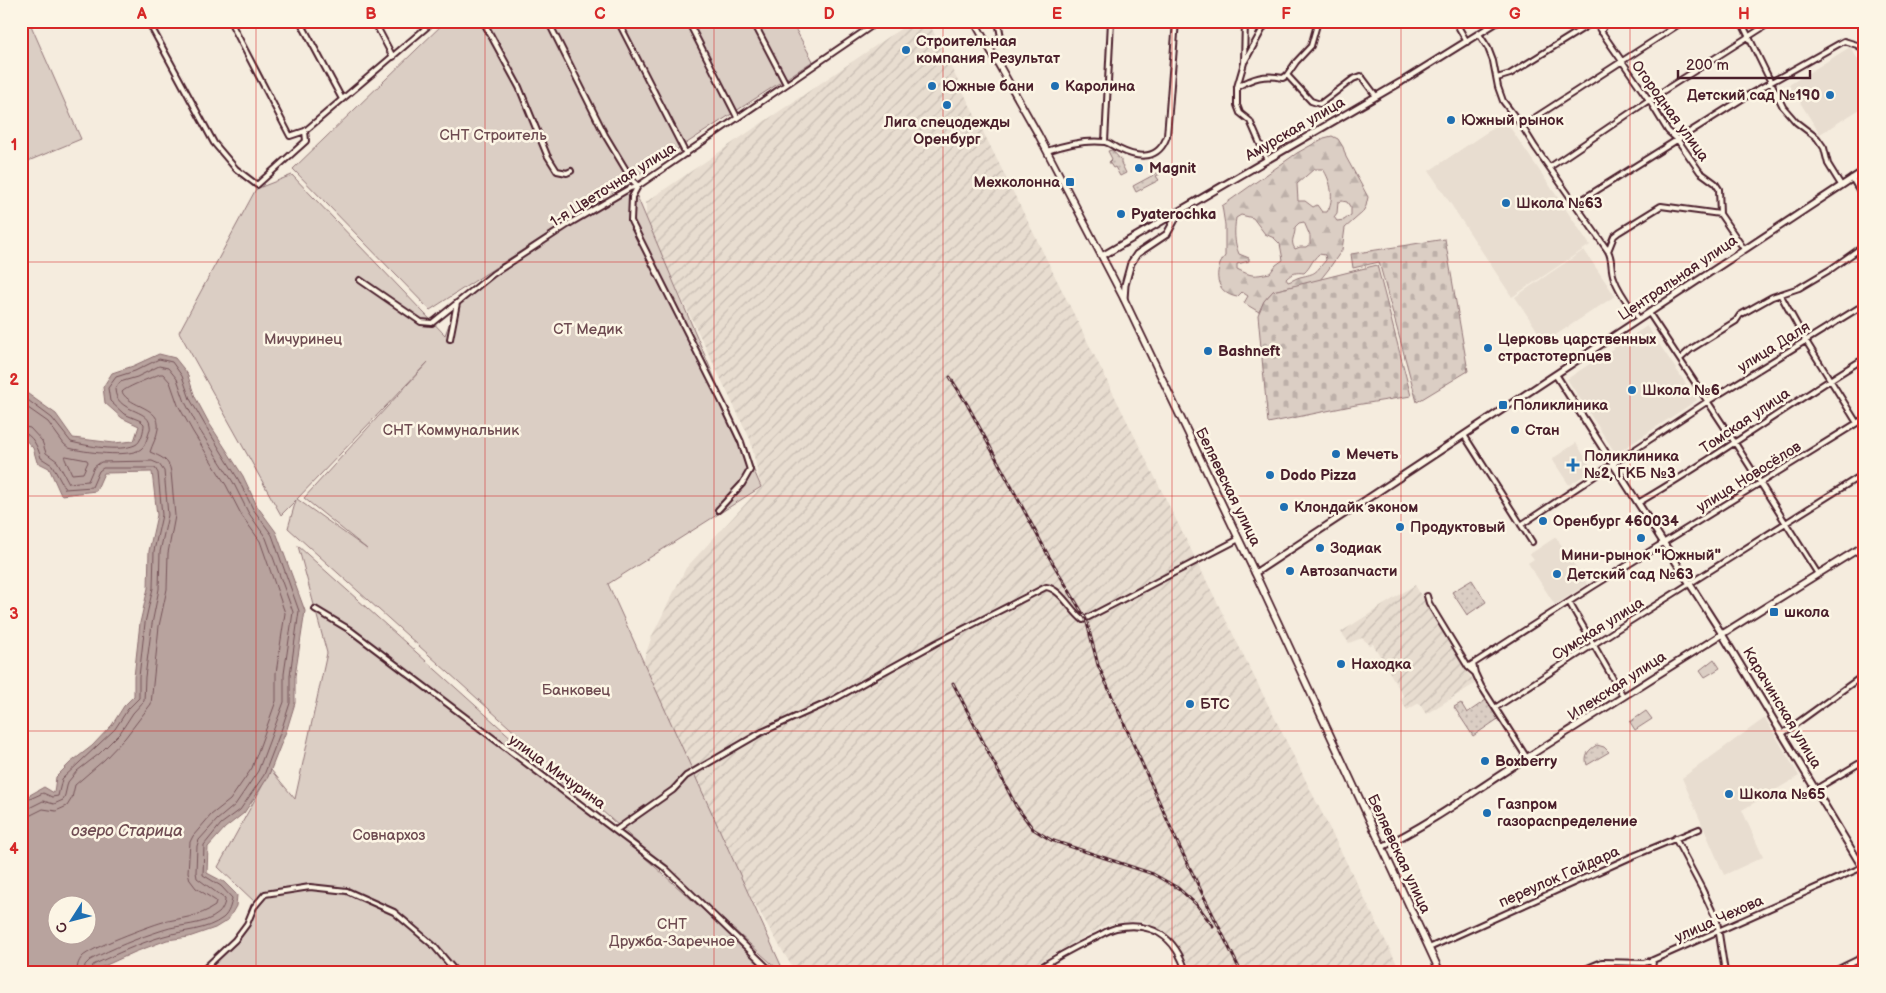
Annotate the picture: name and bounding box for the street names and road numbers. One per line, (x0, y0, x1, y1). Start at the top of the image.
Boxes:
street label: Огородная улица (1627, 57, 1713, 165)
street label: Амурская улица (1241, 93, 1348, 166)
street label: 1-я Цветочная улица (547, 138, 680, 231)
street label: Центральная улица (1615, 231, 1741, 325)
street label: улица Даля (1734, 317, 1814, 377)
street label: Томская улица (1696, 384, 1794, 458)
street label: Беляевская улица (1191, 425, 1265, 550)
street label: улица Новосёлов (1693, 437, 1805, 517)
street label: Сумская улица (1549, 593, 1648, 665)
street label: Карачинская улица (1738, 644, 1826, 772)
street label: Илекская улица (1564, 647, 1670, 725)
street label: улица Мичурина (505, 730, 609, 814)
street label: Беляевская улица (1363, 791, 1435, 917)
street label: переулок Гайдара (1496, 842, 1622, 912)
street label: улица Чехова (1672, 891, 1766, 947)

